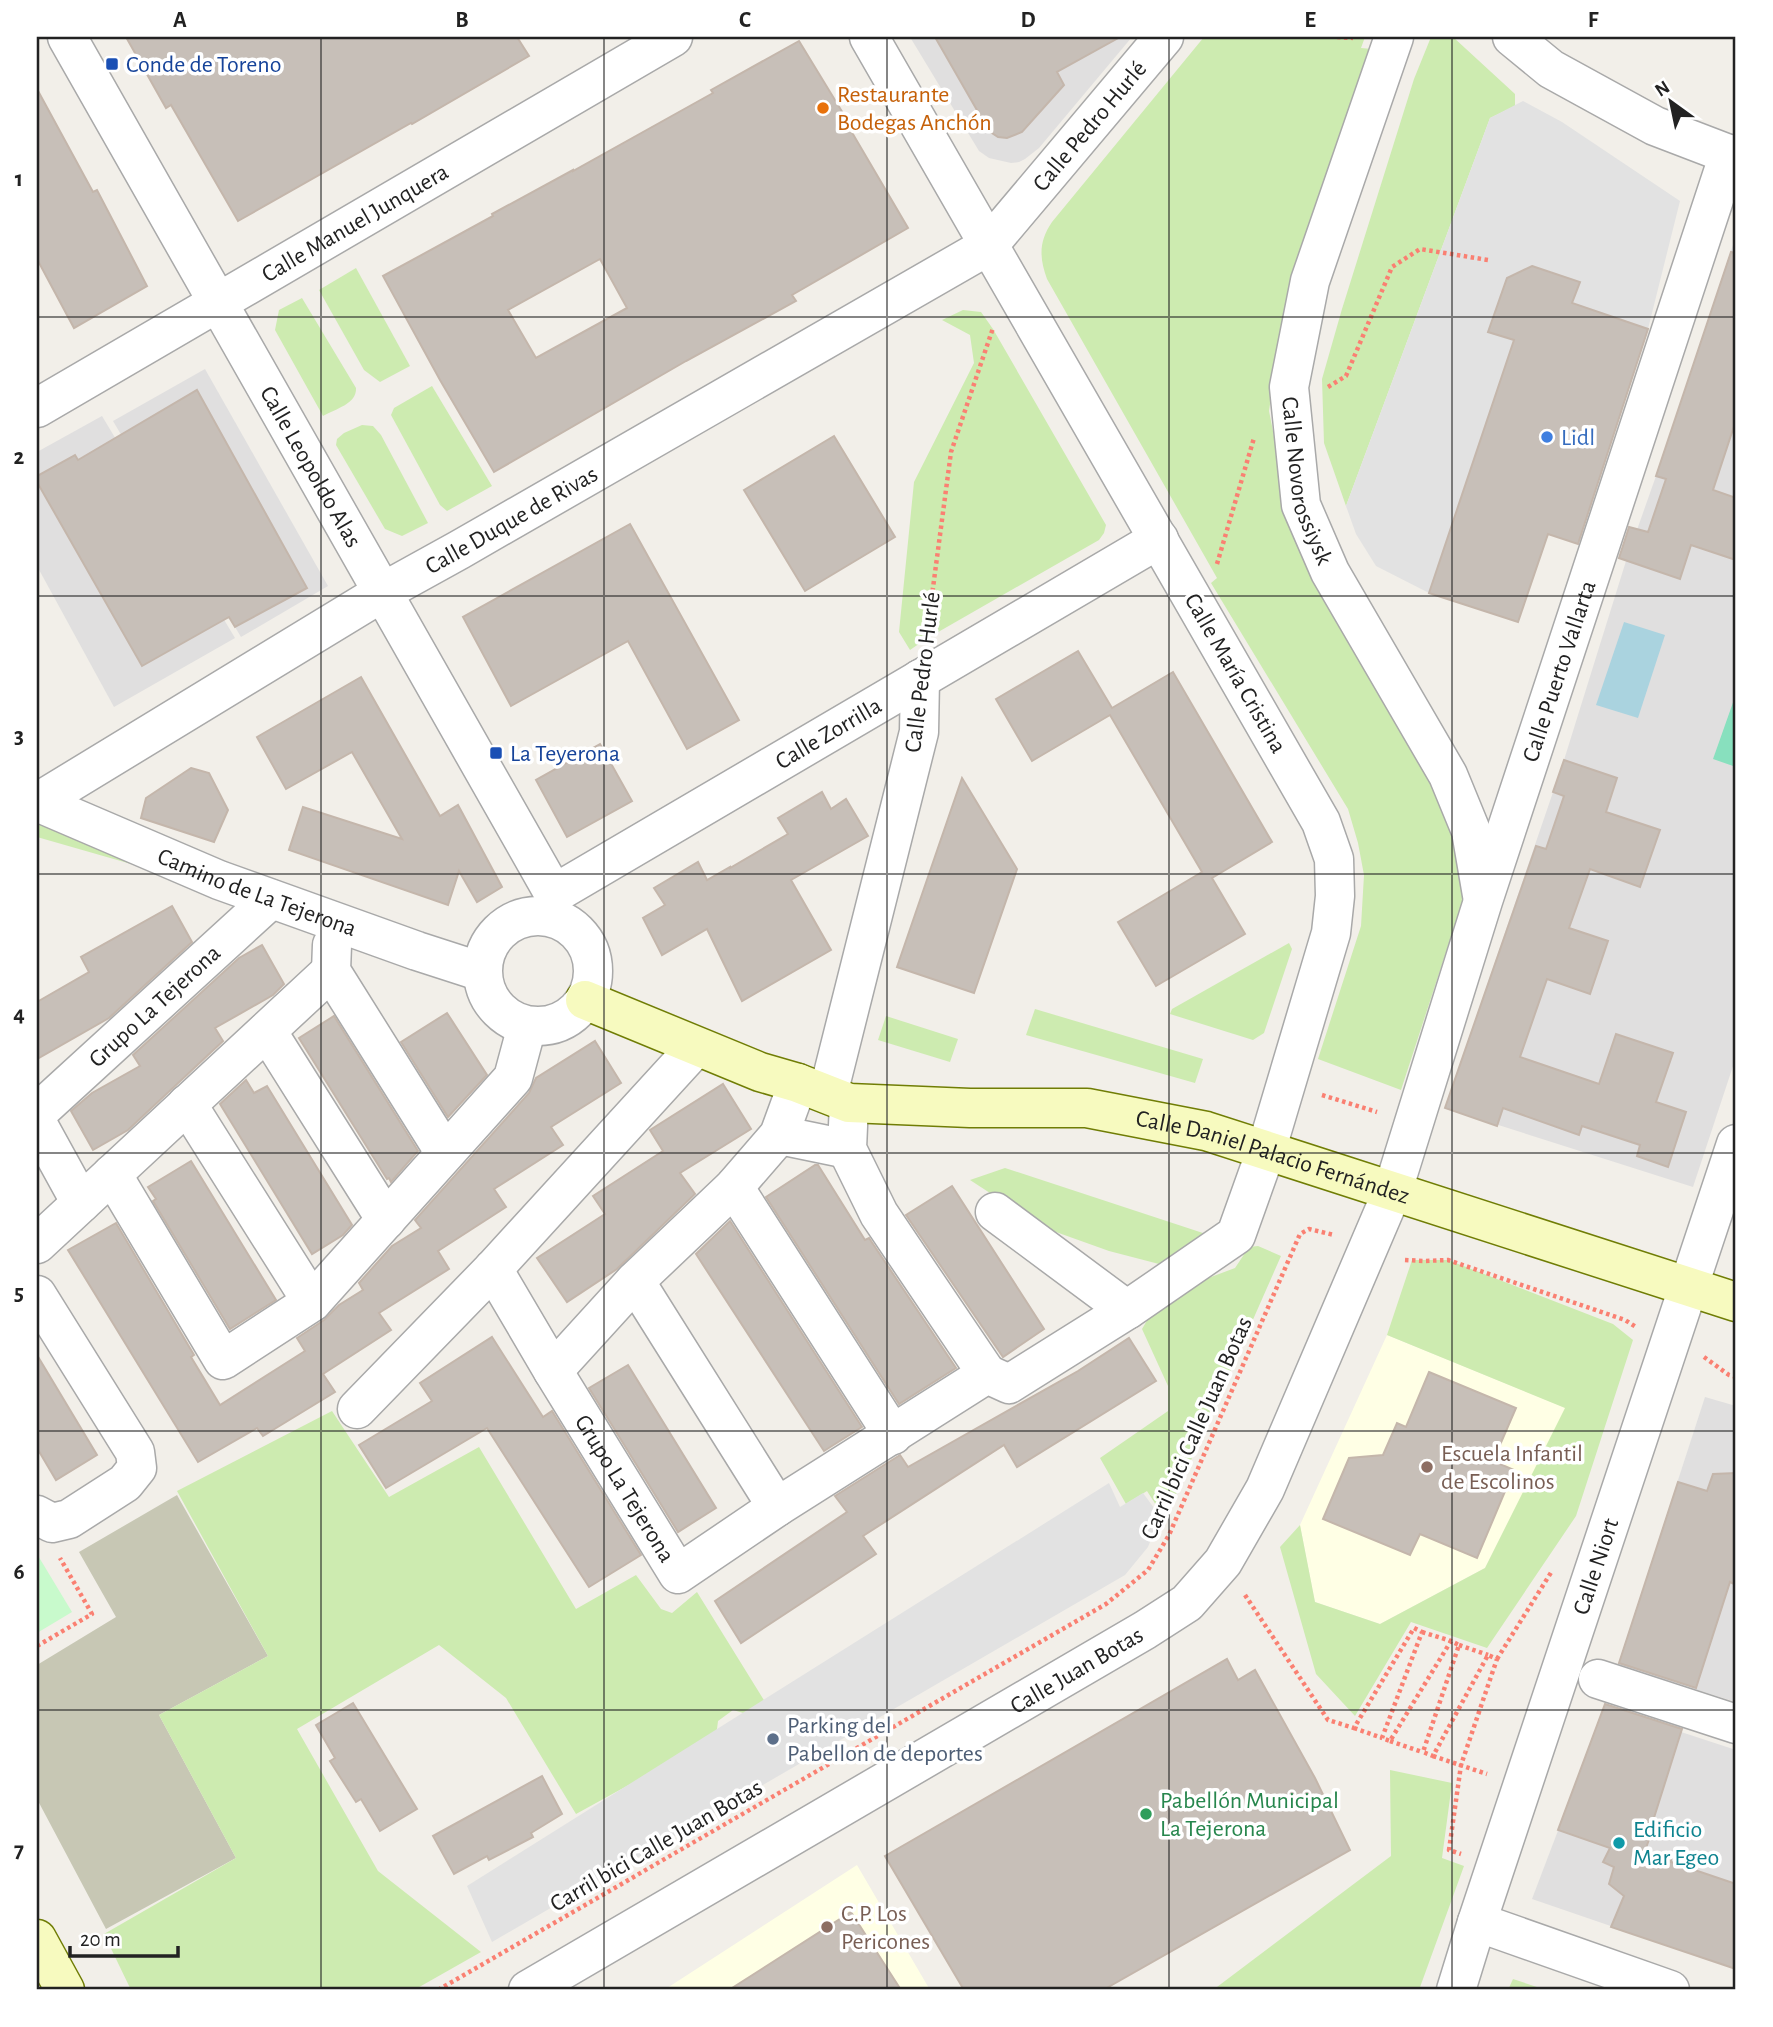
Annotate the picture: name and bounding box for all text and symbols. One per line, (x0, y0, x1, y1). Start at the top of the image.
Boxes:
text: A (173, 9, 187, 32)
text: B (455, 9, 469, 32)
text: C (739, 9, 751, 32)
text: D (1020, 9, 1036, 32)
text: E (1304, 9, 1316, 32)
text: F (1588, 9, 1599, 32)
place label: Conde de Toreno (126, 53, 282, 77)
marker: Conde de Toreno (104, 56, 120, 72)
street label: Calle Pedro Hurlé (1029, 57, 1151, 196)
north arrow (1636, 66, 1706, 136)
text: N (1652, 77, 1673, 101)
place label: Restaurante Bodegas Anchón (837, 83, 992, 135)
marker: Restaurante Bodegas Anchón (815, 100, 831, 116)
street label: Calle Manuel Junquera (258, 160, 453, 287)
text: 1 (15, 168, 23, 191)
street label: Calle Leopoldo Alas (255, 382, 365, 552)
street label: Calle Novorossiysk (1277, 395, 1336, 568)
place label: Lidl (1561, 426, 1595, 450)
marker: Lidl (1539, 429, 1555, 445)
text: 2 (14, 446, 25, 469)
street label: Calle Duque de Rivas (421, 462, 602, 579)
street label: Calle Puerto Vallarta (1519, 578, 1601, 765)
street label: Calle Pedro Hurlé (901, 590, 945, 754)
street label: Calle María Cristina (1180, 590, 1291, 757)
street label: Calle Zorrilla (772, 694, 886, 774)
text: 3 (14, 725, 24, 748)
place label: La Teyerona (510, 742, 620, 766)
marker: La Teyerona (488, 745, 504, 761)
street label: Camino de La Tejerona (154, 844, 359, 941)
street label: Grupo La Tejerona (85, 941, 225, 1072)
text: 4 (13, 1003, 25, 1026)
street label: Calle Daniel Palacio Fernández (1134, 1107, 1412, 1209)
text: 5 (14, 1282, 24, 1305)
street label: Carril bici Calle Juan Botas (1137, 1314, 1257, 1543)
street label: Grupo La Tejerona (570, 1411, 679, 1567)
place label: Escuela Infantil de Escolinos (1441, 1442, 1583, 1494)
marker: Escuela Infantil de Escolinos (1419, 1459, 1435, 1475)
street label: Calle Niort (1569, 1515, 1624, 1618)
text: 6 (13, 1561, 25, 1584)
street label: Calle Juan Botas (1006, 1623, 1147, 1719)
place label: Parking del Pabellon de deportes (787, 1714, 983, 1766)
marker: Parking del Pabellon de deportes (765, 1731, 781, 1747)
street label: Carril bici Calle Juan Botas (546, 1775, 767, 1916)
place label: Pabellón Municipal La Tejerona (1160, 1789, 1339, 1841)
marker: Pabellón Municipal La Tejerona (1138, 1806, 1154, 1822)
place label: Edificio Mar Egeo (1633, 1818, 1719, 1870)
marker: Edificio Mar Egeo (1611, 1835, 1627, 1851)
text: 7 (14, 1839, 24, 1862)
place label: C.P. Los Pericones (841, 1902, 930, 1954)
scale bar (70, 1915, 178, 1959)
marker: C.P. Los Pericones (819, 1919, 835, 1935)
text: 20 m (80, 1929, 121, 1950)

